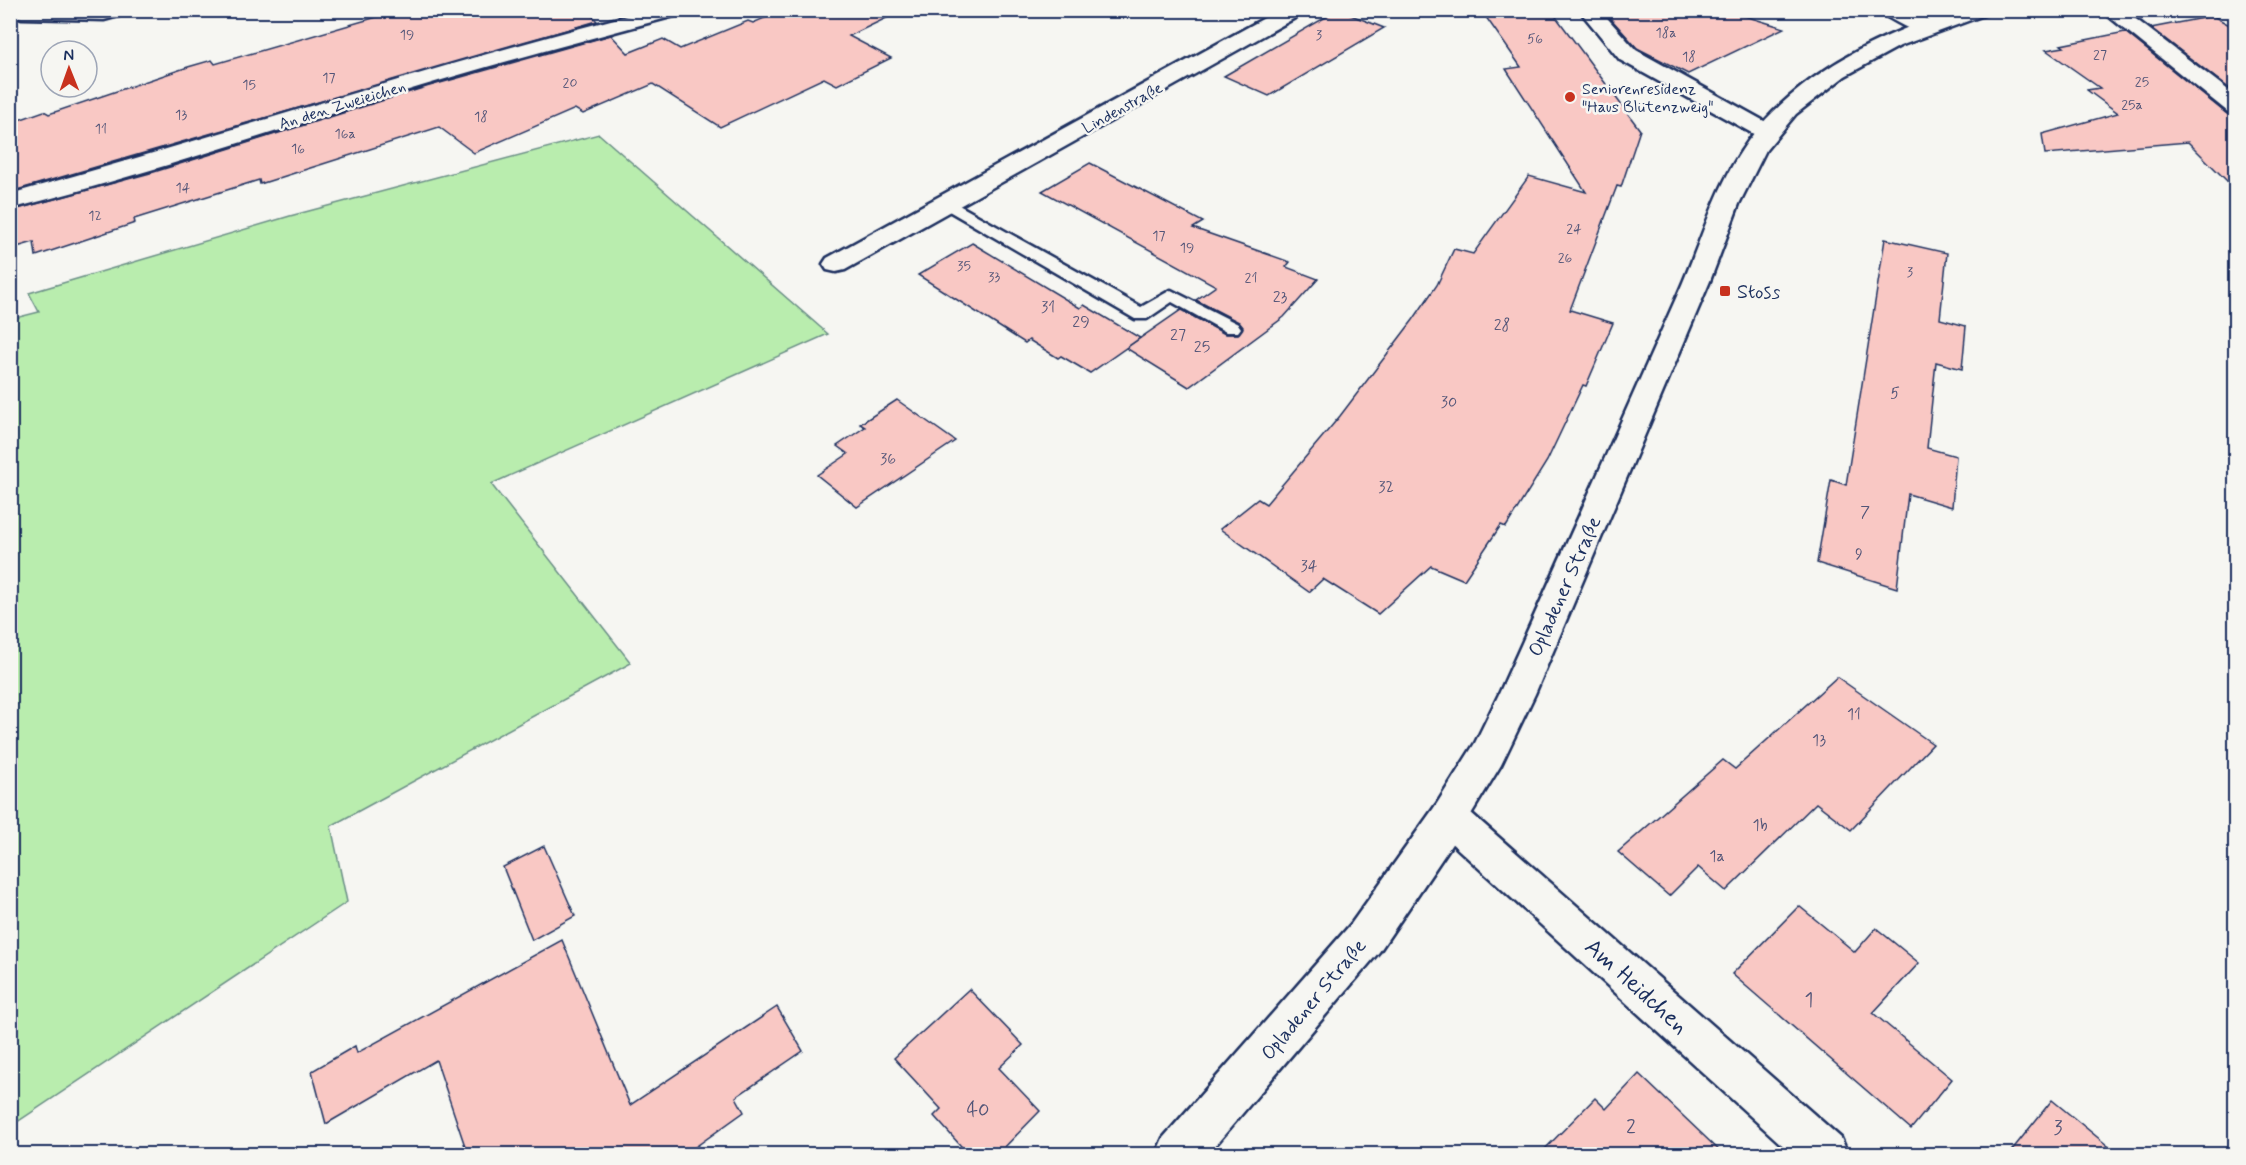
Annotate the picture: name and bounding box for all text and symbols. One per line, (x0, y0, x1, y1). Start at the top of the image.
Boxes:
house number: 18a (1655, 24, 1677, 42)
house number: 19 (400, 26, 414, 44)
house number: 3 (1316, 26, 1322, 44)
house number: 56 (1527, 30, 1543, 48)
north arrow (39, 39, 99, 99)
text: N (63, 45, 74, 66)
house number: 27 (2093, 46, 2107, 64)
house number: 18 (1682, 48, 1696, 66)
house number: 17 (322, 69, 336, 87)
house number: 25 (2135, 73, 2149, 91)
house number: 20 (563, 74, 577, 92)
house number: 15 (242, 76, 256, 94)
street label: An den Zweieichen (276, 76, 408, 135)
street label: Lindenstraße (1079, 78, 1167, 139)
place label: Seniorenresidenz "Haus Blütenzweig" (1582, 79, 1713, 118)
marker: Seniorenresidenz "Haus Blütenzweig" (1563, 90, 1577, 104)
house number: 25a (2121, 96, 2143, 114)
house number: 13 (175, 106, 187, 124)
house number: 18 (474, 108, 488, 126)
house number: 11 (95, 120, 107, 138)
house number: 16a (334, 125, 356, 143)
house number: 16 (291, 140, 305, 158)
house number: 14 (176, 179, 191, 197)
house number: 12 (88, 207, 102, 225)
house number: 24 (1566, 220, 1582, 238)
house number: 17 (1152, 227, 1166, 245)
house number: 19 (1180, 239, 1194, 257)
house number: 26 (1558, 249, 1573, 267)
house number: 35 (957, 257, 971, 275)
house number: 3 (1907, 263, 1913, 281)
house number: 33 (988, 268, 1000, 286)
house number: 21 (1245, 269, 1257, 287)
place label: Stoss (1737, 279, 1780, 306)
marker: Stoss (1718, 284, 1732, 298)
house number: 23 (1273, 287, 1288, 308)
house number: 31 (1041, 297, 1055, 318)
house number: 29 (1072, 312, 1090, 333)
house number: 28 (1494, 315, 1510, 336)
house number: 27 (1170, 325, 1186, 346)
house number: 25 (1194, 337, 1210, 358)
house number: 5 (1890, 383, 1900, 404)
house number: 30 (1441, 392, 1457, 413)
house number: 36 (880, 449, 896, 470)
house number: 32 (1378, 477, 1394, 498)
house number: 7 (1860, 502, 1870, 523)
street label: Opladener Straße (1522, 512, 1608, 661)
house number: 9 (1855, 544, 1863, 565)
house number: 34 (1301, 556, 1318, 577)
house number: 11 (1847, 704, 1861, 725)
house number: 13 (1812, 730, 1826, 751)
house number: 1b (1752, 815, 1768, 836)
house number: 1a (1709, 846, 1725, 867)
street label: Am Heidchen (1577, 932, 1695, 1042)
street label: Opladener Straße (1255, 933, 1373, 1066)
house number: 1 (1805, 987, 1813, 1014)
house number: 40 (966, 1097, 990, 1124)
house number: 2 (1626, 1114, 1636, 1141)
house number: 3 (2053, 1115, 2063, 1142)

